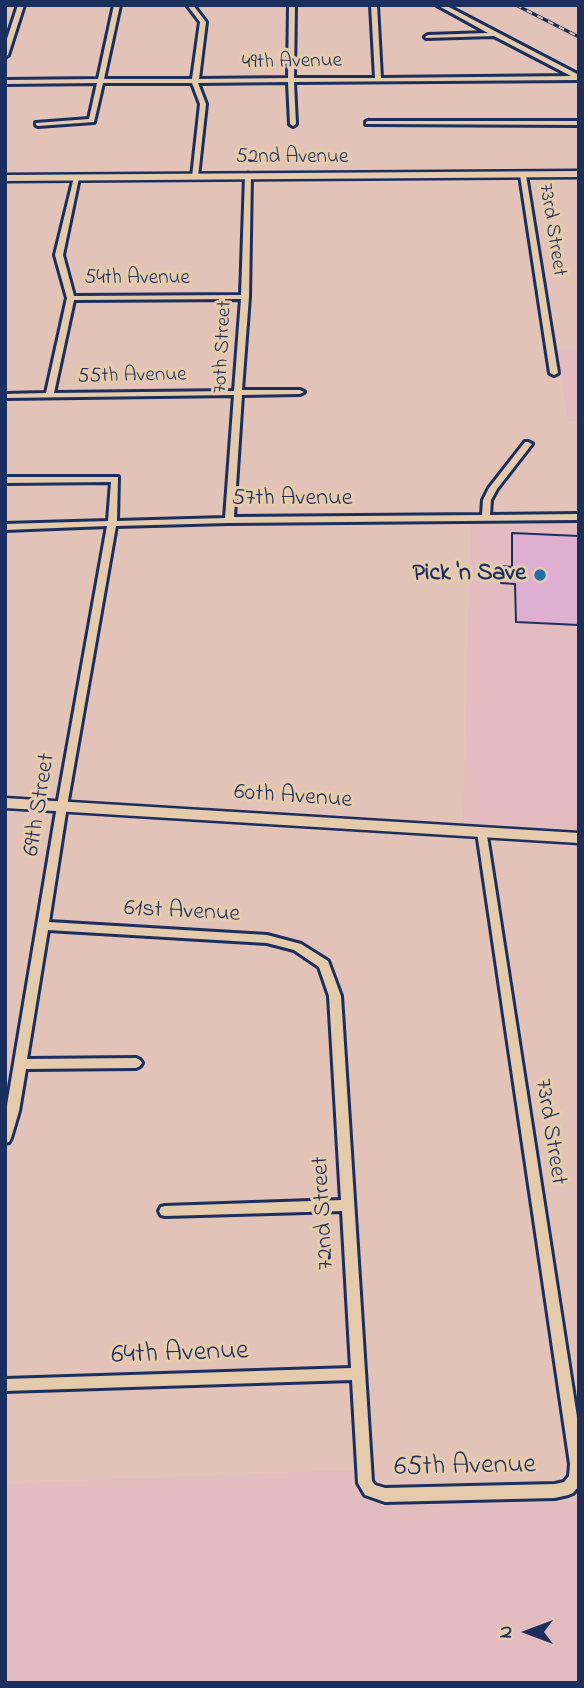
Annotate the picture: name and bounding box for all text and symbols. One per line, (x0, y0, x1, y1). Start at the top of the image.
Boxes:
street label: 49th Avenue (242, 50, 342, 76)
street label: 52nd Avenue (236, 146, 348, 172)
street label: 73rd Street (531, 182, 571, 278)
street label: 54th Avenue (84, 267, 190, 293)
street label: 70th Street (209, 300, 239, 394)
street label: 55th Avenue (77, 363, 187, 391)
street label: 57th Avenue (232, 486, 352, 514)
place label: Pick 'n Save (413, 561, 526, 589)
marker: Pick 'n Save (532, 567, 548, 583)
street label: 69th Street (19, 752, 63, 858)
street label: 60th Avenue (233, 780, 353, 816)
street label: 61st Avenue (123, 896, 241, 930)
street label: 73rd Street (526, 1077, 572, 1187)
street label: 72nd Street (308, 1156, 342, 1270)
street label: 64th Avenue (111, 1336, 249, 1374)
street label: 65th Avenue (394, 1450, 536, 1486)
north arrow (493, 1597, 563, 1667)
text: N (493, 1626, 520, 1638)

